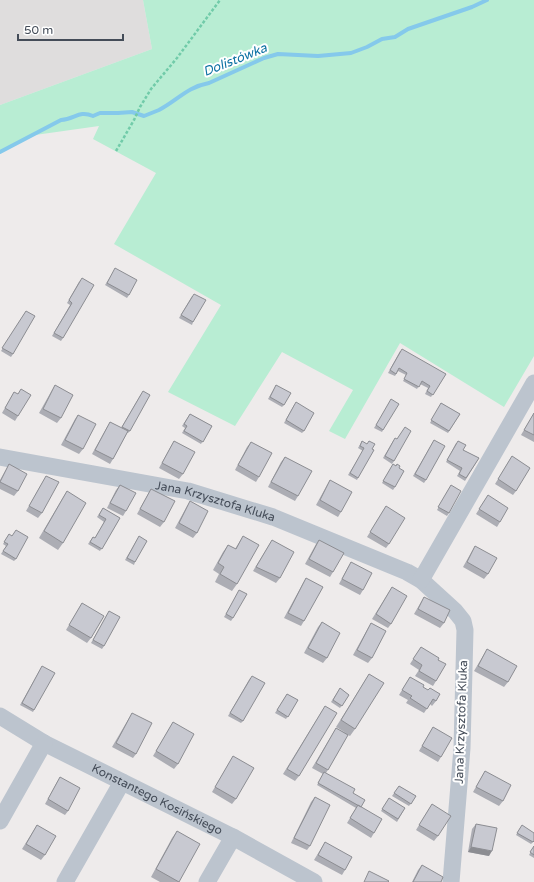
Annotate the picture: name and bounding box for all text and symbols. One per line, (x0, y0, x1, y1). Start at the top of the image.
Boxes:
scale bar (18, 16, 123, 42)
text: 50 m (24, 23, 53, 37)
water label: Dolistówka (201, 40, 270, 80)
street label: Jana Krzysztofa Kluka (154, 478, 277, 524)
street label: Jana Krzysztofa Kluka (452, 660, 470, 784)
street label: Konstantego Kosińskiego (89, 761, 225, 838)

